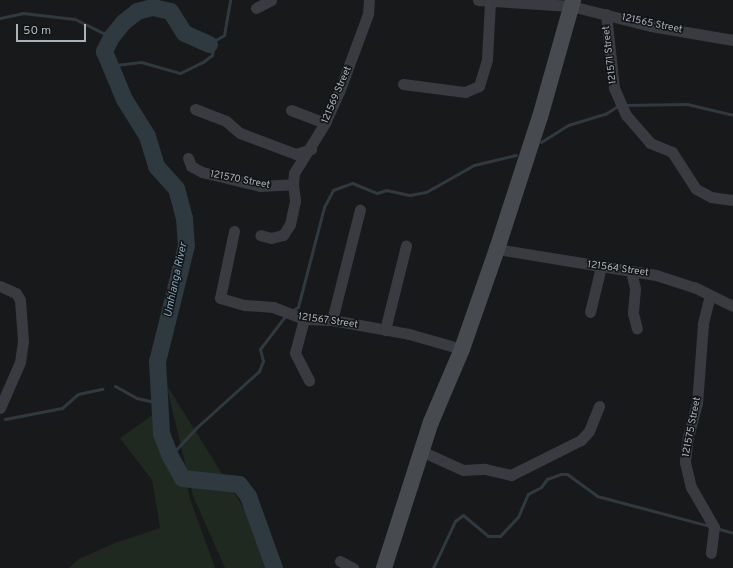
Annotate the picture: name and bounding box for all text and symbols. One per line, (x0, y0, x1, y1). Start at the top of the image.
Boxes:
street label: 121565 Street (621, 12, 683, 36)
scale bar (18, 16, 88, 42)
text: 50 m (23, 23, 51, 39)
street label: 121571 Street (600, 25, 620, 85)
street label: 121569 Street (320, 64, 354, 126)
street label: 121570 Street (209, 168, 271, 192)
water label: Umhlanga River (162, 242, 190, 318)
street label: 121564 Street (587, 259, 649, 279)
street label: 121567 Street (297, 311, 359, 331)
street label: 121575 Street (680, 396, 704, 458)

